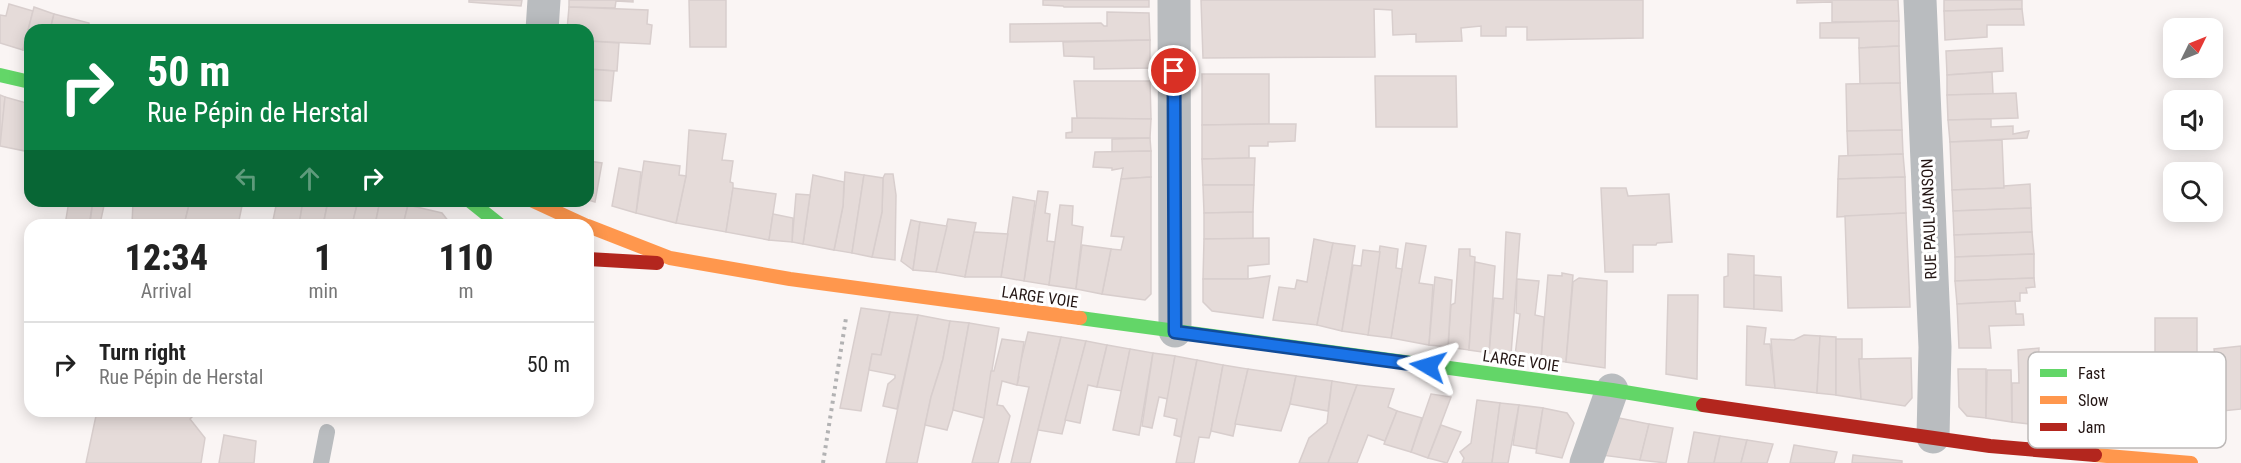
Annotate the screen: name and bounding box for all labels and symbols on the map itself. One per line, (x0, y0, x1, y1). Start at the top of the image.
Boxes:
north arrow (2163, 18, 2223, 78)
pin (1148, 45, 1199, 96)
street label: RUE PAUL JANSON (1917, 158, 1941, 280)
street label: LARGE VOIE (1001, 282, 1079, 312)
position arrow (1396, 334, 1460, 398)
street label: LARGE VOIE (1482, 346, 1560, 376)
legend (2028, 352, 2226, 448)
text: Fast (2078, 364, 2105, 383)
text: Slow (2078, 391, 2108, 410)
text: Jam (2078, 418, 2105, 437)

